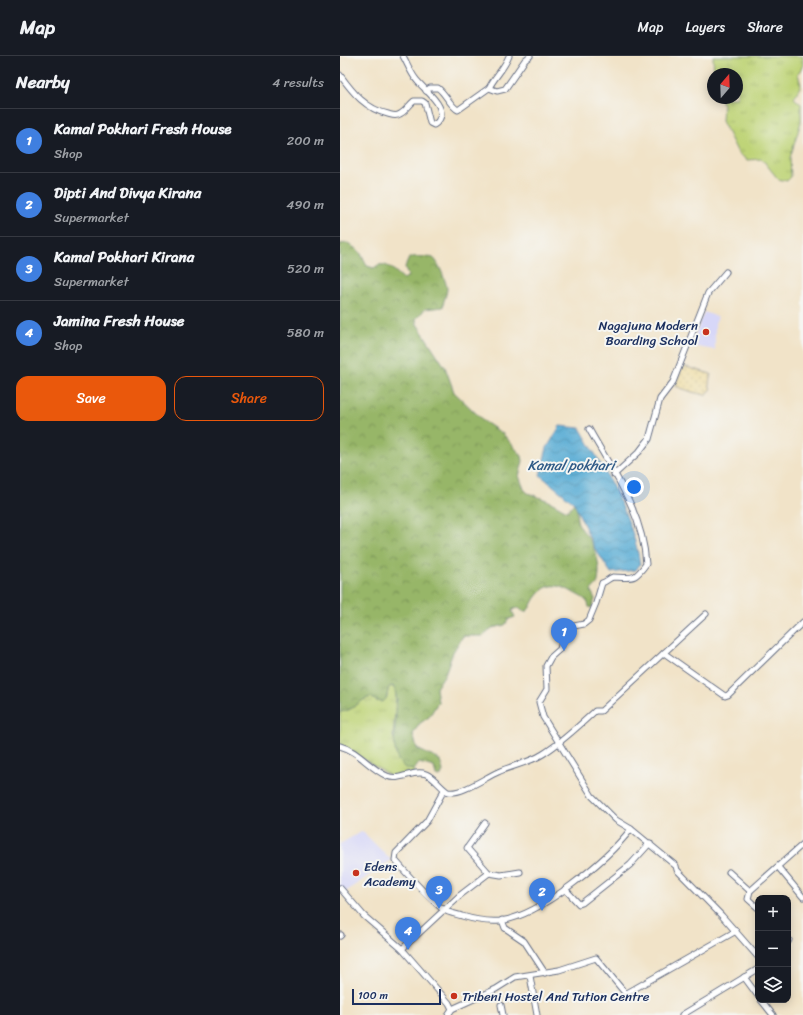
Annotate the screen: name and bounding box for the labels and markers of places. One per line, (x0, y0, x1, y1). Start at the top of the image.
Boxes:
place label: Nagajuna Modern Boarding School (598, 314, 698, 352)
marker: Nagajuna Modern Boarding School (701, 327, 711, 337)
pin: 1 (551, 618, 577, 651)
place label: Edens Academy (363, 855, 416, 893)
marker: Edens Academy (351, 868, 361, 878)
pin: 3 (426, 876, 452, 909)
pin: 2 (529, 878, 555, 911)
pin: 4 (395, 917, 421, 950)
place label: Tribeni Hostel And Tution Centre (462, 985, 650, 1008)
marker: Tribeni Hostel And Tution Centre (449, 991, 459, 1001)

